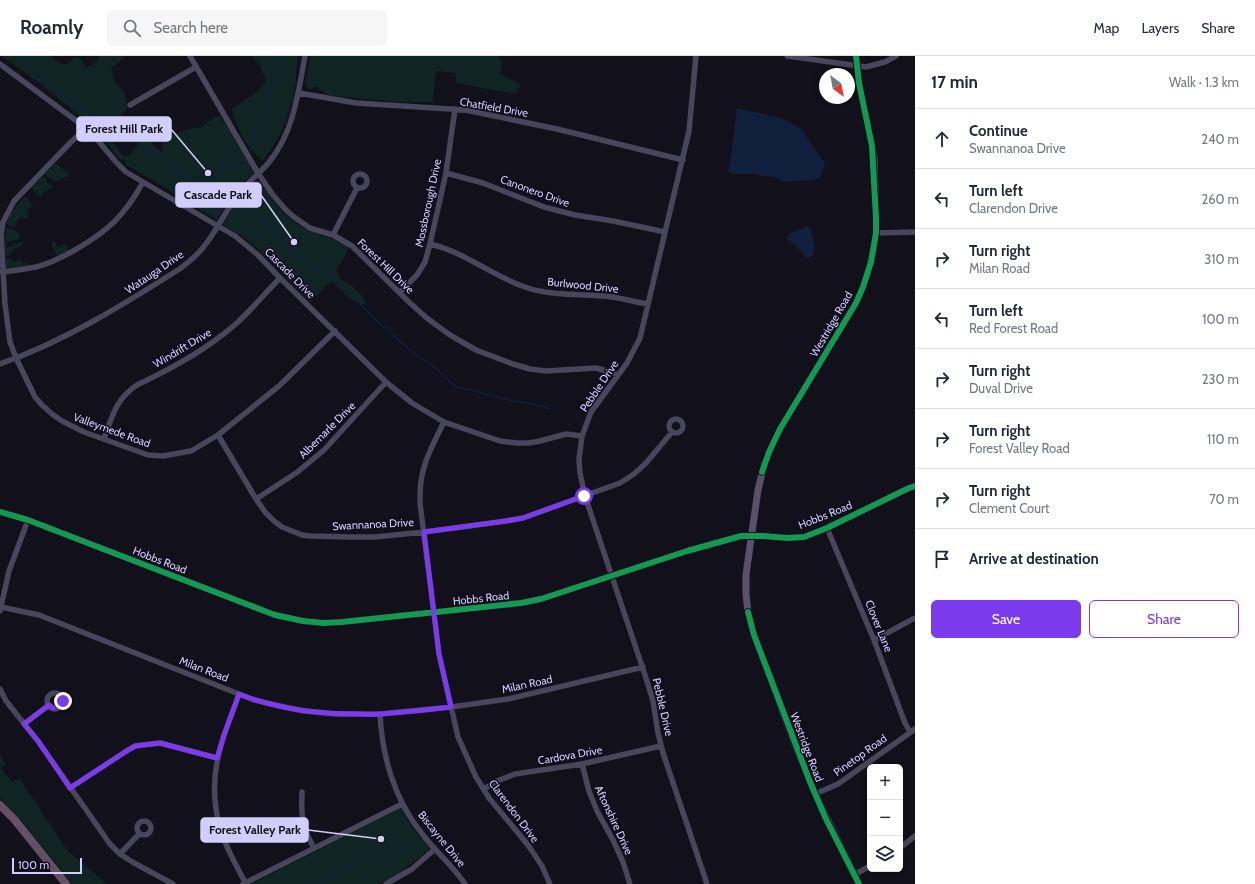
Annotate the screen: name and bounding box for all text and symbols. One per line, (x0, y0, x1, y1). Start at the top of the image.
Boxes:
search box (107, 10, 387, 46)
text: Roamly (20, 16, 83, 39)
icon: search (121, 17, 143, 39)
text: Search here (153, 19, 228, 37)
text: Map (1094, 19, 1119, 37)
text: Layers (1141, 19, 1179, 37)
text: Share (1201, 19, 1235, 37)
north arrow (819, 68, 855, 104)
text: 17 min (931, 72, 978, 92)
text: Walk · 1.3 km (1169, 74, 1239, 90)
street label: Chatfield Drive (459, 94, 530, 120)
callout: Forest Hill Park (77, 117, 171, 141)
text: Forest Hill Park (85, 121, 163, 136)
text: Continue (969, 122, 1028, 140)
icon: ahead (931, 128, 953, 150)
text: 240 m (1201, 131, 1239, 147)
text: Swannanoa Drive (969, 140, 1066, 156)
street label: Mossborough Drive (412, 157, 444, 248)
street label: Canonero Drive (499, 172, 572, 210)
text: Turn left (969, 182, 1023, 200)
callout: Cascade Park (176, 183, 261, 207)
text: Cascade Park (184, 187, 252, 202)
icon: left (931, 188, 953, 210)
text: 260 m (1201, 191, 1239, 207)
text: Clarendon Drive (969, 200, 1058, 216)
street label: Forest Hill Drive (355, 235, 418, 297)
text: Turn right (969, 242, 1030, 260)
street label: Cascade Drive (262, 245, 318, 301)
street label: Watauga Drive (122, 247, 186, 297)
icon: right (931, 248, 953, 270)
text: 310 m (1204, 251, 1239, 267)
text: Milan Road (969, 260, 1030, 276)
street label: Burlwood Drive (547, 274, 620, 296)
street label: Westridge Road (807, 289, 855, 359)
text: Turn left (969, 302, 1023, 320)
icon: left (931, 308, 953, 330)
text: 100 m (1202, 311, 1239, 327)
text: Red Forest Road (969, 320, 1058, 336)
street label: Windrift Drive (150, 325, 214, 371)
street label: Pebble Drive (577, 357, 622, 415)
text: Turn right (969, 362, 1030, 380)
icon: right (931, 368, 953, 390)
text: 230 m (1202, 371, 1239, 387)
text: Duval Drive (969, 380, 1033, 396)
street label: Albemarle Drive (296, 398, 359, 461)
street label: Valleymede Road (71, 410, 153, 450)
text: Turn right (969, 422, 1030, 440)
icon: right (931, 428, 953, 450)
text: 110 m (1207, 431, 1239, 447)
text: Forest Valley Road (969, 440, 1070, 456)
text: Turn right (969, 482, 1030, 500)
route start (575, 487, 593, 505)
icon: right (931, 488, 953, 510)
text: 70 m (1209, 491, 1239, 507)
street label: Hobbs Road (796, 498, 854, 532)
text: Clement Court (969, 500, 1049, 516)
street label: Swannanoa Drive (332, 515, 415, 533)
street label: Hobbs Road (131, 543, 189, 577)
icon: arrive (931, 548, 953, 570)
text: Arrive at destination (969, 550, 1099, 568)
street label: Hobbs Road (452, 588, 510, 608)
street label: Clover Lane (862, 598, 896, 654)
button: Save (931, 600, 1081, 638)
button: Share (1089, 600, 1239, 638)
street label: Milan Road (177, 653, 231, 685)
street label: Milan Road (500, 672, 554, 696)
street label: Pebble Drive (650, 677, 677, 738)
route end (54, 692, 72, 710)
street label: Westridge Road (787, 710, 827, 784)
street label: Pinetop Road (831, 731, 889, 779)
street label: Cardova Drive (537, 742, 604, 768)
map controls (867, 764, 903, 872)
button: + (867, 764, 903, 800)
street label: Clarendon Drive (486, 777, 542, 846)
street label: Aftonshire Drive (592, 783, 636, 857)
button: − (867, 800, 903, 836)
street label: Biscayne Drive (415, 808, 469, 870)
callout: Forest Valley Park (201, 818, 308, 842)
text: Forest Valley Park (209, 822, 301, 837)
button: layers (867, 836, 903, 872)
scale bar (12, 856, 82, 875)
text: 100 m (18, 858, 49, 872)

